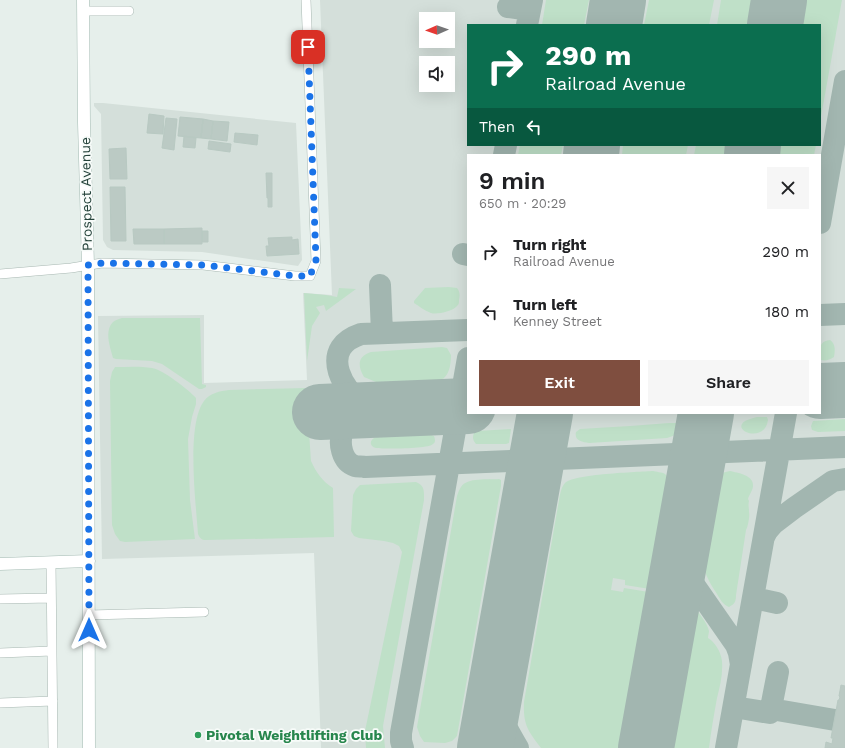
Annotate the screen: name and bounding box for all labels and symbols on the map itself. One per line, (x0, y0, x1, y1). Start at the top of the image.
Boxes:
north arrow (419, 12, 455, 48)
pin (291, 30, 325, 64)
street label: Prospect Avenue (77, 137, 95, 251)
position arrow (68, 609, 110, 651)
place label: Pivotal Weightlifting Club (206, 727, 382, 743)
marker: Pivotal Weightlifting Club (193, 730, 203, 740)

